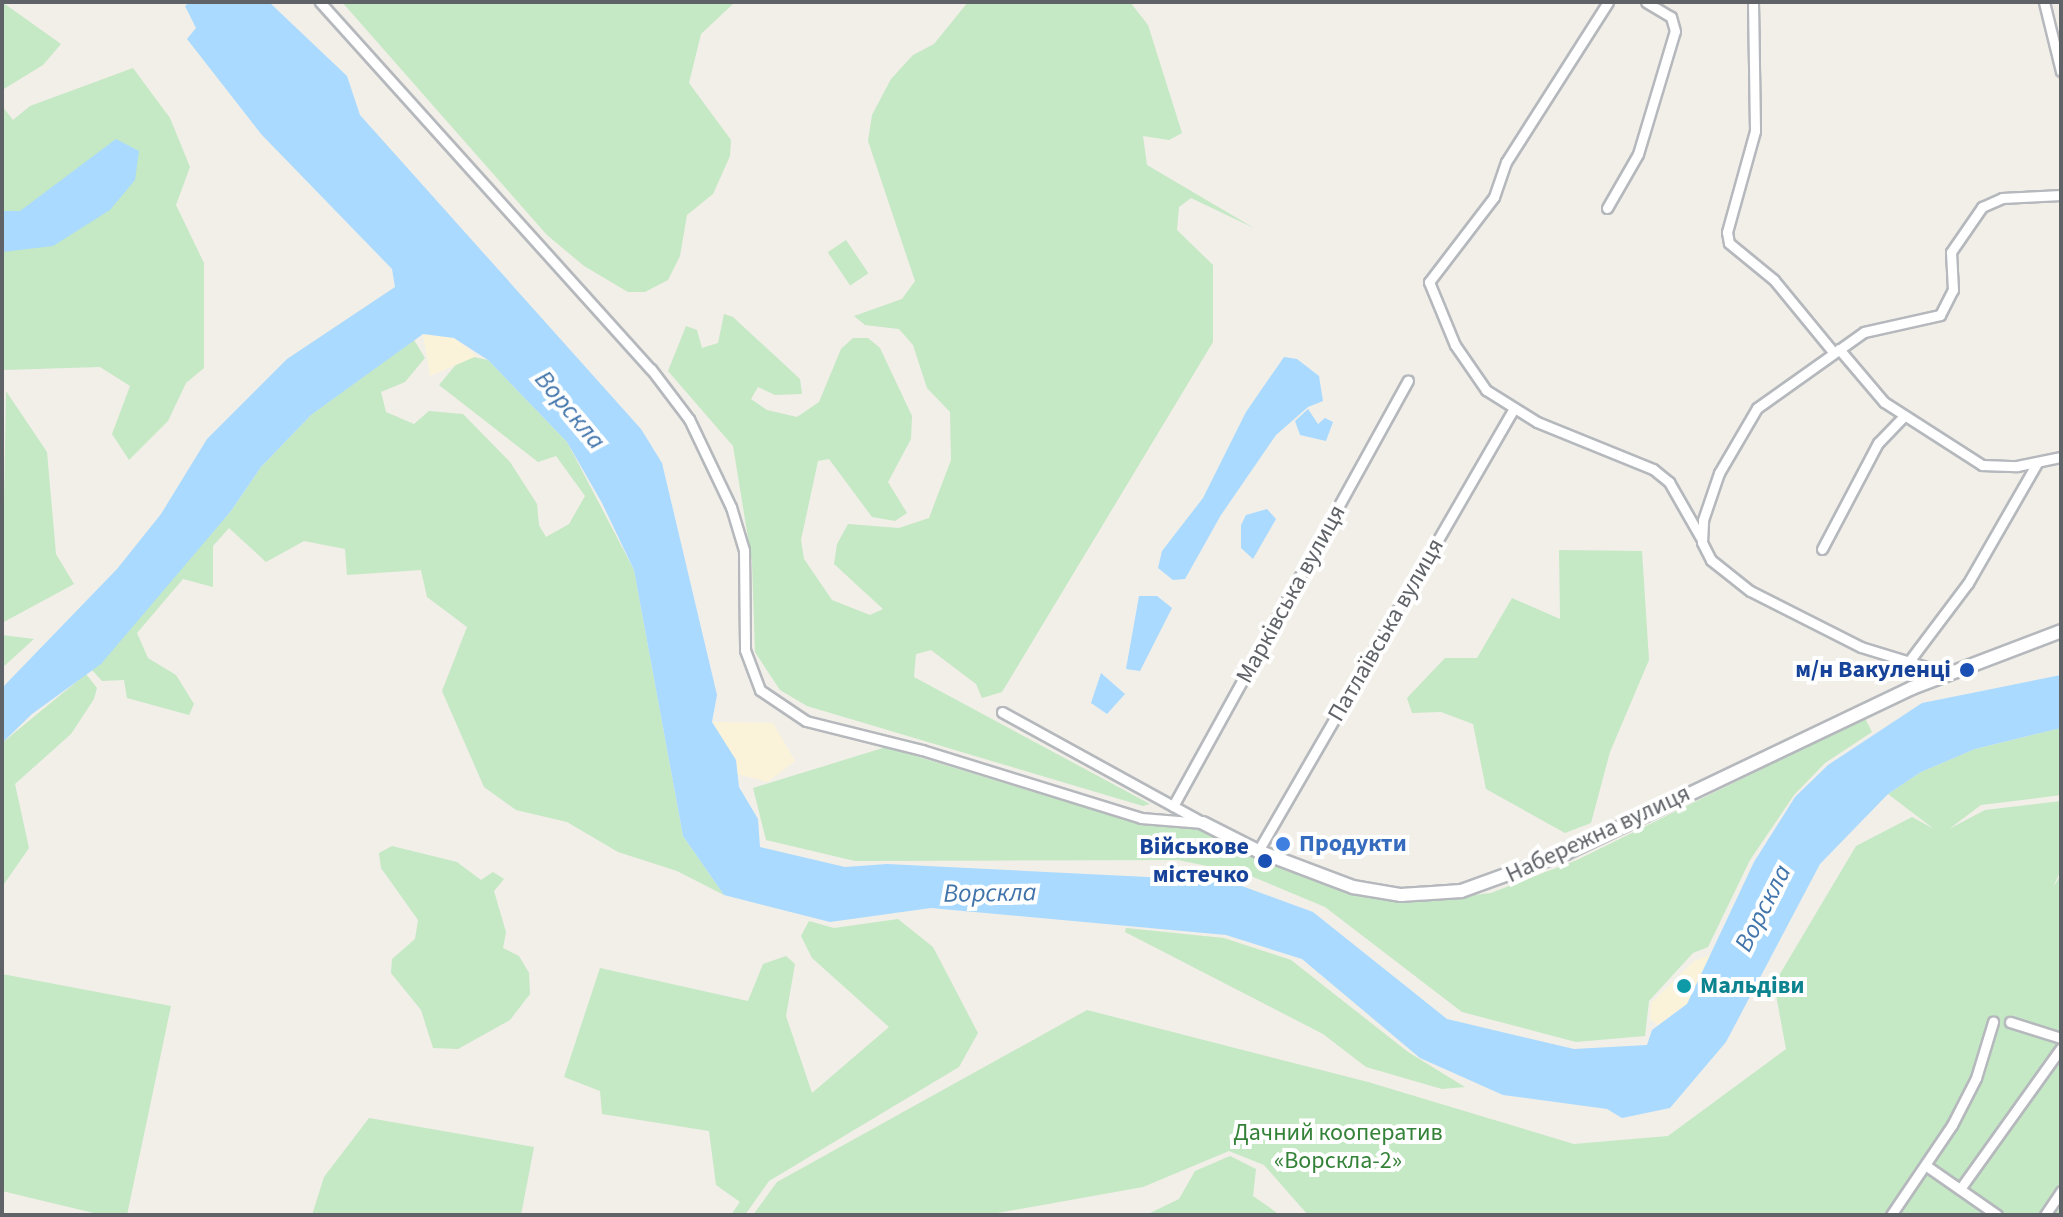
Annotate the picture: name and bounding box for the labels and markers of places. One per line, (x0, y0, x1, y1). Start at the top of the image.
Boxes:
place label: м/н Вакуленці (1795, 656, 1951, 684)
marker: м/н Вакуленці (1958, 661, 1976, 679)
place label: Продукти (1299, 830, 1407, 858)
place label: Військове містечко (1139, 833, 1249, 889)
marker: Продукти (1274, 835, 1292, 853)
marker: Військове містечко (1256, 852, 1274, 870)
place label: Мальдіви (1700, 972, 1804, 1000)
marker: Мальдіви (1675, 977, 1693, 995)

